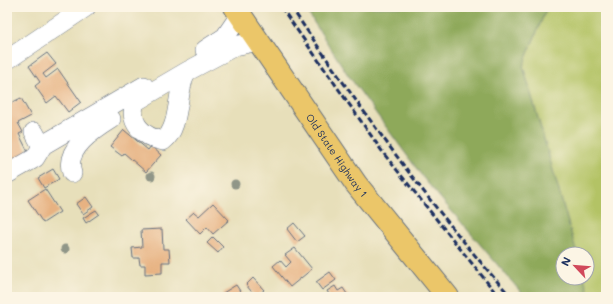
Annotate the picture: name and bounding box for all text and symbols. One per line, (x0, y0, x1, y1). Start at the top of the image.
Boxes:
street label: Old State Highway 1 (303, 111, 371, 200)
north arrow (555, 246, 595, 286)
text: N (557, 254, 574, 268)

